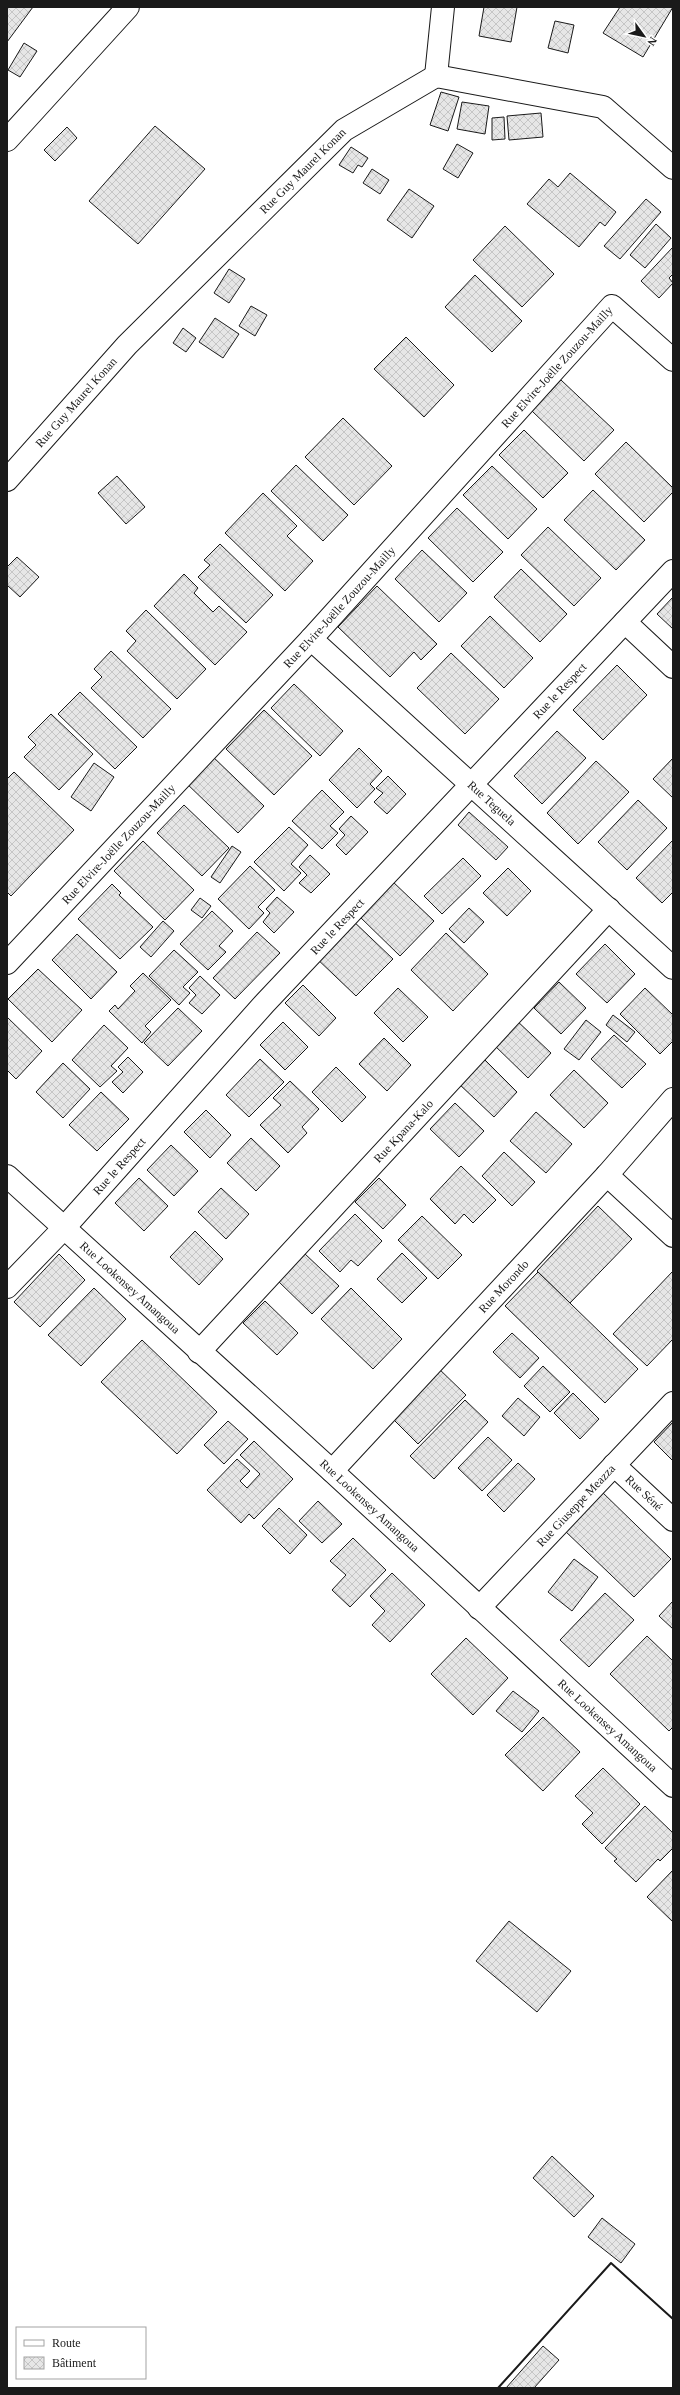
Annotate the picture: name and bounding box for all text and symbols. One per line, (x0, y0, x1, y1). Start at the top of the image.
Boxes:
north arrow (624, 16, 664, 56)
text: N (645, 35, 660, 48)
street label: Rue Guy Maurel Konan (257, 125, 349, 217)
street label: Rue Elvire-Joëlle Zouzou-Mailly (498, 303, 616, 431)
street label: Rue Guy Maurel Konan (32, 354, 120, 450)
street label: Rue Elvire-Joëlle Zouzou-Mailly (281, 543, 398, 671)
street label: Rue le Respect (530, 659, 590, 722)
street label: Rue Teguela (465, 778, 519, 829)
street label: Rue Elvire-Joëlle Zouzou-Mailly (59, 781, 178, 907)
street label: Rue le Respect (307, 895, 368, 957)
street label: Rue Kpana-Kalo (371, 1097, 436, 1166)
street label: Rue le Respect (90, 1134, 149, 1198)
street label: Rue Lookensey Amangoua (77, 1239, 183, 1337)
street label: Rue Morondo (476, 1257, 531, 1316)
street label: Rue Lookensey Amangoua (317, 1456, 423, 1555)
street label: Rue Giuseppe Meazza (534, 1461, 619, 1550)
street label: Rue Séné (623, 1472, 665, 1514)
street label: Rue Lookensey Amangoua (555, 1676, 661, 1775)
legend (16, 2327, 146, 2379)
text: Route (52, 2336, 81, 2350)
text: Bâtiment (52, 2356, 97, 2370)

